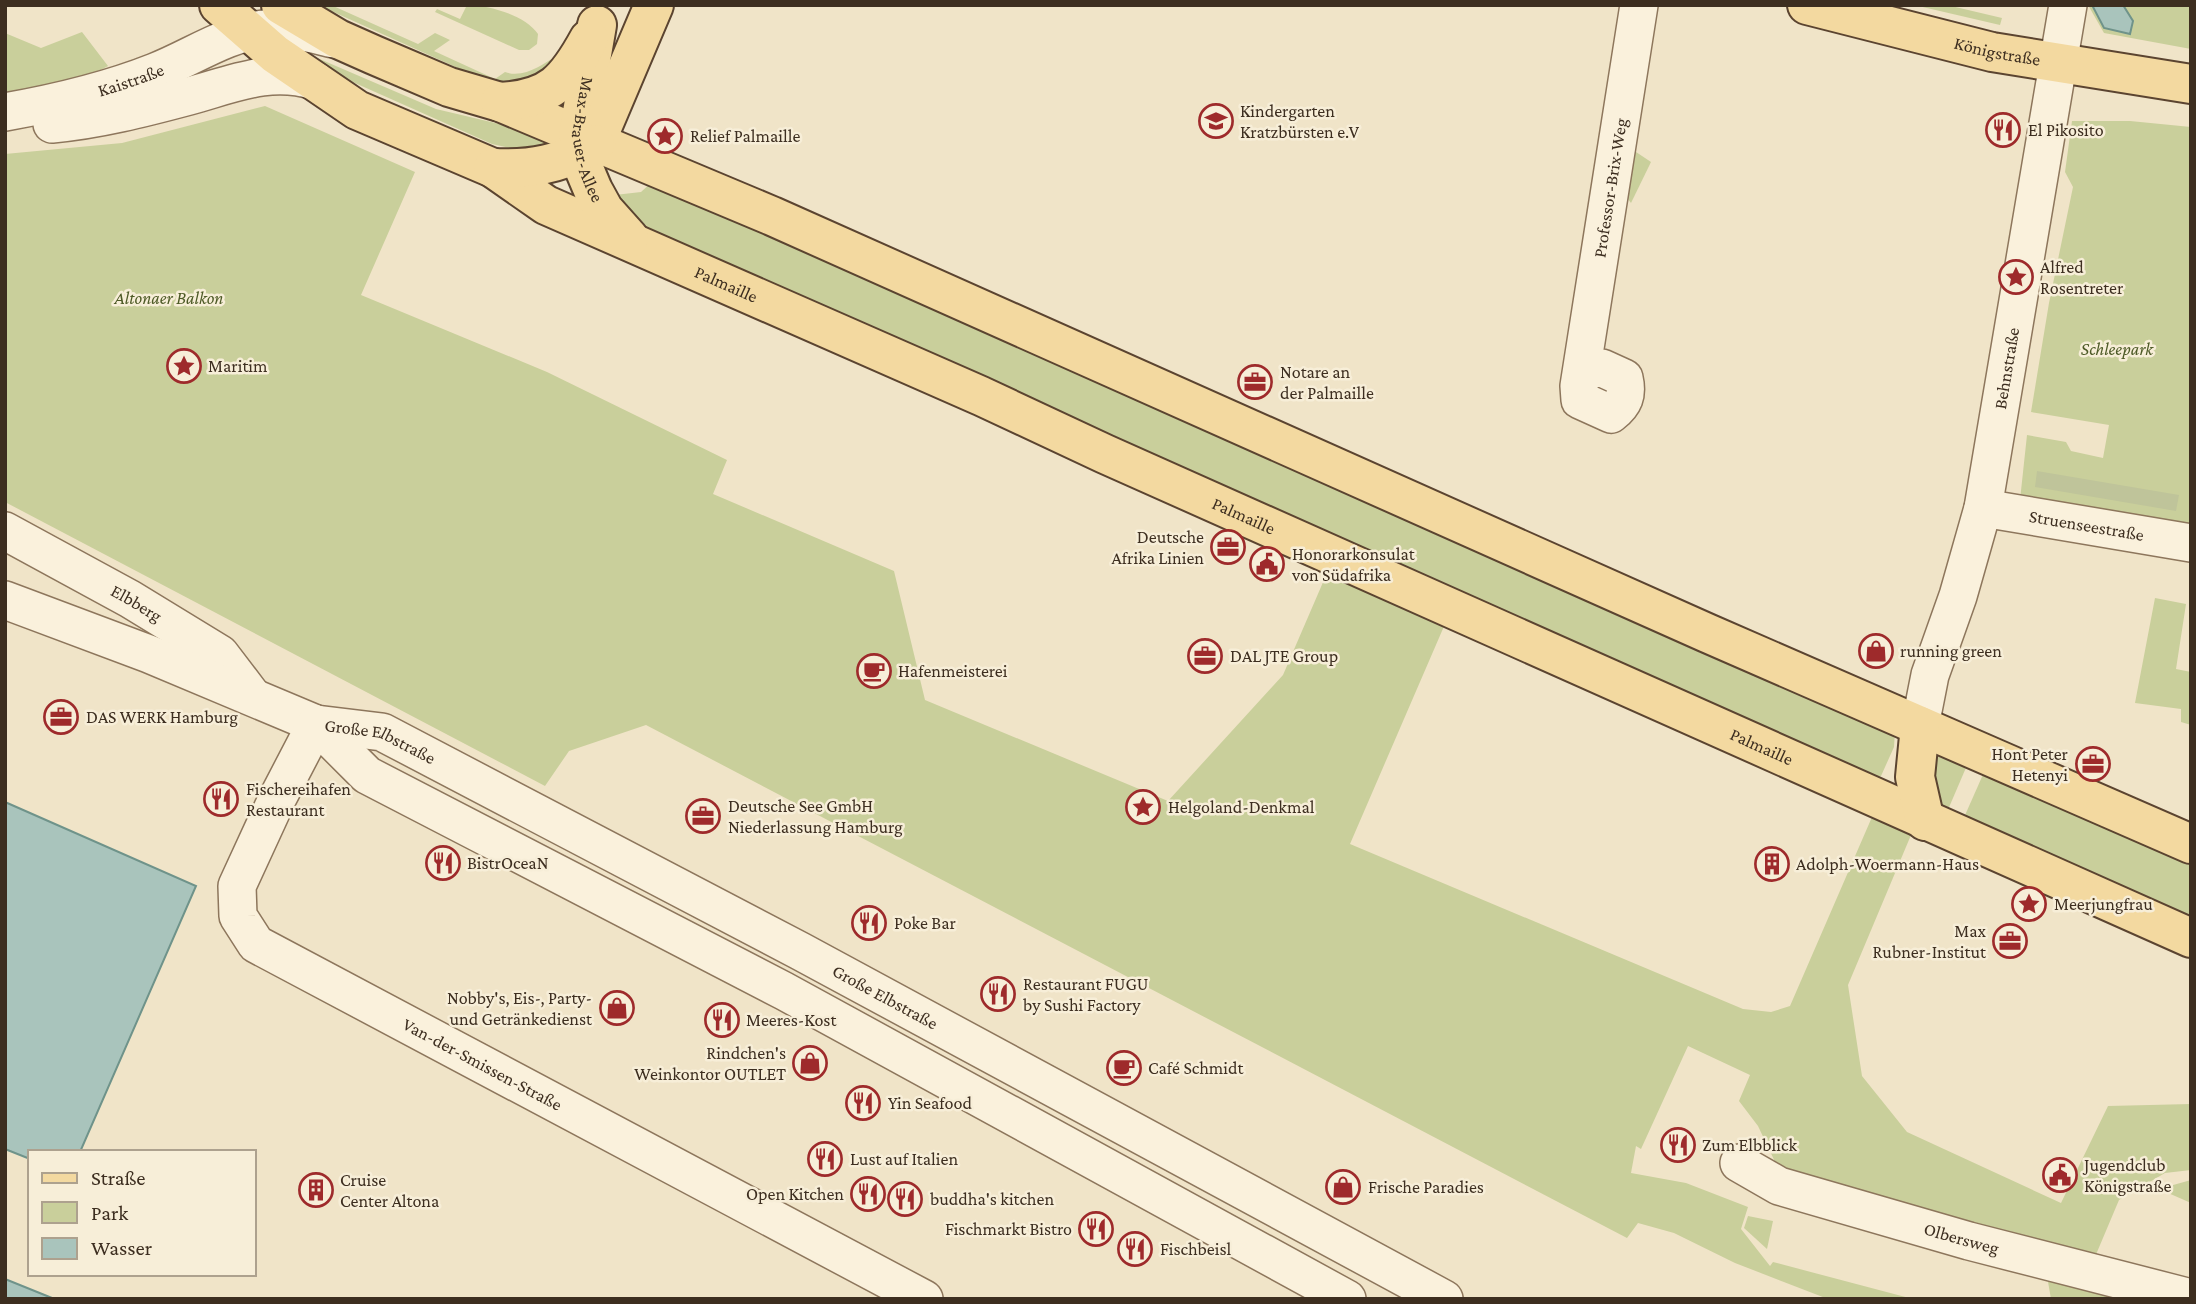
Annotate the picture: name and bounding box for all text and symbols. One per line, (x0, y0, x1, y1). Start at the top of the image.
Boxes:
street label: Königstraße (1952, 33, 2042, 70)
street label: Kaistraße (96, 59, 167, 101)
street label: Max-Brauer-Allee (568, 75, 608, 206)
place label: Kindergarten Kratzbürsten e.V (1240, 101, 1360, 142)
school or university icon: Kindergarten Kratzbürsten e.V (1197, 102, 1235, 140)
restaurant icon: El Pikosito (1984, 111, 2022, 149)
street label: Professor-Brix-Weg (1589, 116, 1631, 259)
place icon: Relief Palmaille (646, 117, 684, 155)
place label: El Pikosito (2028, 120, 2104, 140)
place label: Relief Palmaille (690, 126, 801, 146)
place label: Alfred Rosentreter (2040, 257, 2124, 298)
place icon: Alfred Rosentreter (1997, 258, 2035, 296)
street label: Palmaille (692, 262, 761, 307)
park label: Altonaer Balkon (114, 288, 223, 308)
street label: Behnstraße (1990, 326, 2023, 411)
park label: Schleepark (2081, 339, 2154, 359)
place icon: Maritim (165, 347, 203, 385)
place label: Maritim (208, 356, 268, 376)
place label: Notare an der Palmaille (1280, 362, 1374, 403)
office icon: Notare an der Palmaille (1236, 363, 1274, 401)
street label: Palmaille (1209, 493, 1278, 539)
street label: Struenseestraße (2028, 506, 2146, 545)
place label: Deutsche Afrika Linien (1111, 527, 1204, 568)
office icon: Deutsche Afrika Linien (1209, 528, 1247, 566)
place label: Honorarkonsulat von Südafrika (1291, 544, 1416, 585)
public building icon: Honorarkonsulat von Südafrika (1248, 545, 1286, 583)
street label: Elbberg (108, 581, 166, 626)
shop icon: running green (1857, 632, 1895, 670)
office icon: DAL JTE Group (1186, 637, 1224, 675)
place label: running green (1900, 641, 2002, 661)
place label: DAL JTE Group (1230, 646, 1338, 666)
cafe icon: Hafenmeisterei (855, 652, 893, 690)
place label: Hafenmeisterei (898, 661, 1008, 681)
office icon: DAS WERK Hamburg (42, 698, 80, 736)
place label: DAS WERK Hamburg (86, 707, 238, 727)
street label: Große Elbstraße (323, 715, 439, 768)
street label: Palmaille (1727, 724, 1796, 769)
place label: Hont Peter Hetenyi (1992, 744, 2069, 785)
office icon: Hont Peter Hetenyi (2074, 745, 2112, 783)
place label: Fischereihafen Restaurant (246, 779, 351, 820)
restaurant icon: Fischereihafen Restaurant (202, 780, 240, 818)
place icon: Helgoland-Denkmal (1124, 788, 1162, 826)
place label: Deutsche See GmbH Niederlassung Hamburg (728, 796, 903, 837)
office icon: Deutsche See GmbH Niederlassung Hamburg (684, 797, 722, 835)
place label: Helgoland-Denkmal (1168, 797, 1315, 817)
restaurant icon: BistrOceaN (424, 844, 462, 882)
building icon: Adolph-Woermann-Haus (1753, 845, 1791, 883)
place label: BistrOceaN (467, 853, 549, 873)
place label: Adolph-Woermann-Haus (1796, 854, 1979, 874)
place icon: Meerjungfrau (2010, 885, 2048, 923)
place label: Meerjungfrau (2054, 894, 2153, 915)
restaurant icon: Poke Bar (850, 904, 888, 942)
place label: Poke Bar (894, 913, 957, 933)
place label: Max Rubner-Institut (1873, 921, 1987, 962)
office icon: Max Rubner-Institut (1991, 922, 2029, 960)
street label: Große Elbstraße (829, 960, 941, 1034)
place label: Restaurant FUGU by Sushi Factory (1023, 974, 1149, 1015)
restaurant icon: Restaurant FUGU by Sushi Factory (979, 975, 1017, 1013)
place label: Nobby's, Eis-, Party- und Getränkedienst (447, 988, 593, 1029)
shop icon: Nobby's, Eis-, Party- und Getränkedienst (598, 989, 636, 1027)
restaurant icon: Meeres-Kost (703, 1001, 741, 1039)
place label: Meeres-Kost (746, 1010, 837, 1030)
street label: Van-der-Smissen-Straße (399, 1014, 565, 1115)
place label: Rindchen's Weinkontor OUTLET (634, 1043, 786, 1084)
shop icon: Rindchen's Weinkontor OUTLET (791, 1044, 829, 1082)
cafe icon: Café Schmidt (1105, 1049, 1143, 1087)
place label: Café Schmidt (1148, 1058, 1245, 1078)
restaurant icon: Yin Seafood (844, 1084, 882, 1122)
place label: Yin Seafood (888, 1093, 972, 1113)
restaurant icon: Zum Elbblick (1659, 1126, 1697, 1164)
place label: Zum Elbblick (1702, 1135, 1797, 1155)
restaurant icon: Lust auf Italien (806, 1140, 844, 1178)
place label: Lust auf Italien (850, 1149, 958, 1169)
legend (28, 1150, 256, 1276)
place label: Jugendclub Königstraße (2082, 1155, 2171, 1196)
public building icon: Jugendclub Königstraße (2041, 1156, 2079, 1194)
text: Straße (91, 1166, 145, 1190)
shop icon: Frische Paradies (1324, 1168, 1362, 1206)
place label: Cruise Center Altona (340, 1170, 439, 1211)
building icon: Cruise Center Altona (297, 1171, 335, 1209)
restaurant icon: Open Kitchen (849, 1175, 887, 1213)
place label: Frische Paradies (1368, 1177, 1484, 1197)
restaurant icon: buddha's kitchen (886, 1180, 924, 1218)
place label: Open Kitchen (746, 1184, 844, 1204)
place label: buddha's kitchen (930, 1189, 1054, 1209)
text: Park (91, 1201, 128, 1225)
restaurant icon: Fischmarkt Bistro (1077, 1210, 1115, 1248)
street label: Olbersweg (1922, 1218, 2001, 1258)
place label: Fischmarkt Bistro (945, 1219, 1072, 1239)
restaurant icon: Fischbeisl (1116, 1230, 1154, 1268)
text: Wasser (91, 1236, 153, 1260)
place label: Fischbeisl (1160, 1239, 1232, 1259)

